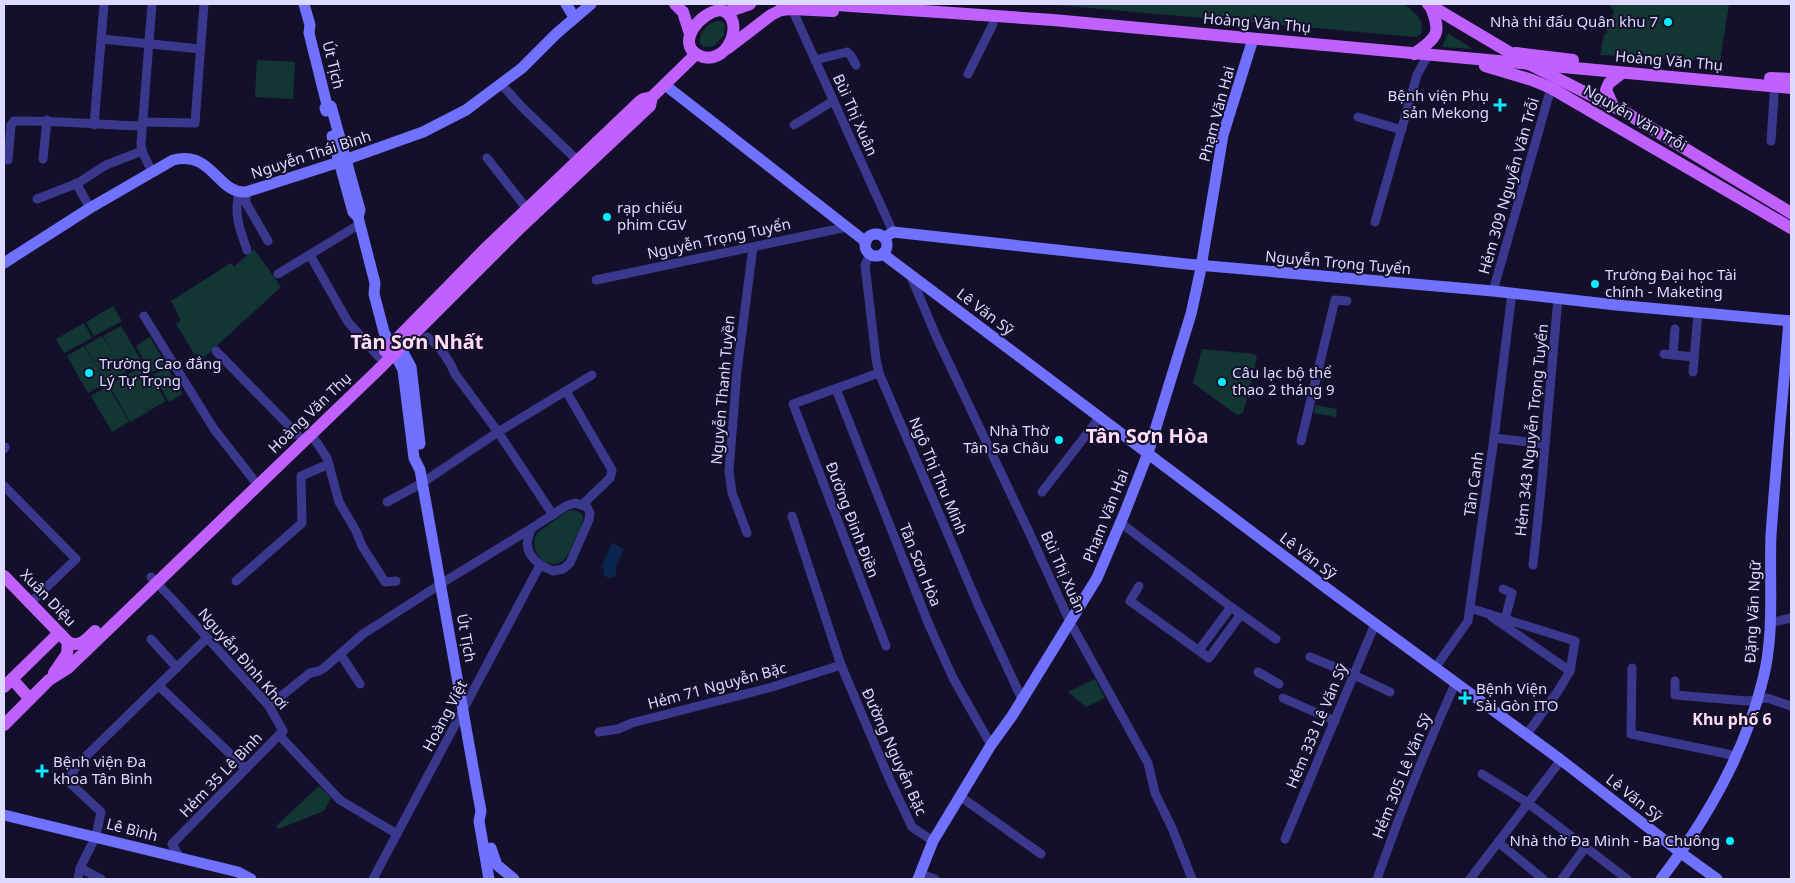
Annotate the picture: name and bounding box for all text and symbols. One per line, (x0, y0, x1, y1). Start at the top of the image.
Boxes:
street label: Hoàng Văn Thụ (1202, 7, 1312, 37)
place label: Nhà thi đấu Quân khu 7 (1490, 11, 1658, 31)
marker: Nhà thi đấu Quân khu 7 (1662, 16, 1674, 28)
street label: Út Tịch (318, 39, 350, 91)
street label: Hoàng Văn Thụ (1614, 45, 1724, 75)
street label: Phạm Văn Hai (1194, 64, 1238, 164)
street label: Bùi Thị Xuân (829, 70, 883, 159)
street label: Nguyễn Văn Trỗi (1580, 79, 1691, 155)
place label: Bệnh viện Phụ sản Mekong (1388, 85, 1489, 122)
street label: Hẻm 309 Nguyễn Văn Trỗi (1473, 95, 1543, 276)
marker: Bệnh viện Phụ sản Mekong (1493, 98, 1507, 112)
street label: Nguyễn Thái Bình (248, 125, 373, 183)
place label: rạp chiếu phim CGV (617, 197, 686, 234)
marker: rạp chiếu phim CGV (601, 211, 613, 223)
street label: Nguyễn Trọng Tuyển (645, 213, 792, 263)
street label: Nguyễn Trọng Tuyển (1264, 246, 1412, 278)
place label: Trường Đại học Tài chính - Maketing (1605, 264, 1737, 301)
marker: Trường Đại học Tài chính - Maketing (1589, 278, 1601, 290)
street label: Lê Văn Sỹ (953, 283, 1018, 339)
street label: Nguyễn Thanh Tuyền (706, 314, 738, 465)
street label: Hẻm 343 Nguyễn Trọng Tuyển (1510, 323, 1552, 537)
district label: Tân Sơn Nhất (351, 328, 484, 355)
place label: Trường Cao đẳng Lý Tự Trọng (99, 353, 222, 390)
place label: Câu lạc bộ thể thao 2 tháng 9 (1232, 362, 1335, 399)
marker: Trường Cao đẳng Lý Tự Trọng (83, 367, 95, 379)
street label: Hoàng Văn Thụ (263, 368, 355, 457)
marker: Câu lạc bộ thể thao 2 tháng 9 (1216, 376, 1228, 388)
street label: Ngô Thị Thu Minh (905, 414, 973, 537)
place label: Nhà Thờ Tân Sa Châu (963, 420, 1050, 457)
district label: Tân Sơn Hòa (1086, 422, 1208, 449)
marker: Nhà Thờ Tân Sa Châu (1053, 434, 1065, 446)
street label: Tân Canh (1459, 450, 1487, 518)
street label: Đường Đinh Điền (822, 459, 884, 580)
street label: Phạm Văn Hai (1077, 466, 1133, 565)
street label: Tân Sơn Hòa (895, 520, 947, 609)
street label: Bùi Thị Xuân (1037, 527, 1091, 616)
street label: Lê Văn Sỹ (1276, 527, 1341, 583)
street label: Đặng Văn Ngữ (1739, 559, 1765, 664)
street label: Xuân Diệu (16, 564, 81, 630)
street label: Nguyễn Đình Khơi (194, 603, 293, 713)
street label: Út Tịch (453, 612, 481, 664)
street label: Hẻm 71 Nguyễn Bặc (645, 657, 788, 713)
street label: Hẻm 333 Lê Văn Sỹ (1281, 660, 1352, 791)
street label: Hoàng Việt (417, 676, 471, 755)
place label: Bệnh Viện Sài Gòn ITO (1476, 678, 1558, 715)
street label: Đường Nguyễn Bặc (858, 685, 932, 818)
marker: Bệnh Viện Sài Gòn ITO (1458, 691, 1472, 705)
district label: Khu phố 6 (1692, 708, 1772, 730)
street label: Hẻm 305 Lê Văn Sỹ (1367, 710, 1435, 841)
street label: Hẻm 35 Lê Bình (175, 727, 266, 821)
place label: Bệnh viện Đa khoa Tân Bình (53, 751, 153, 788)
marker: Bệnh viện Đa khoa Tân Bình (35, 764, 49, 778)
street label: Lê Văn Sỹ (1602, 769, 1667, 826)
street label: Lê Bình (104, 813, 160, 845)
place label: Nhà thờ Đa Minh - Ba Chuông (1510, 830, 1720, 850)
marker: Nhà thờ Đa Minh - Ba Chuông (1724, 835, 1736, 847)

